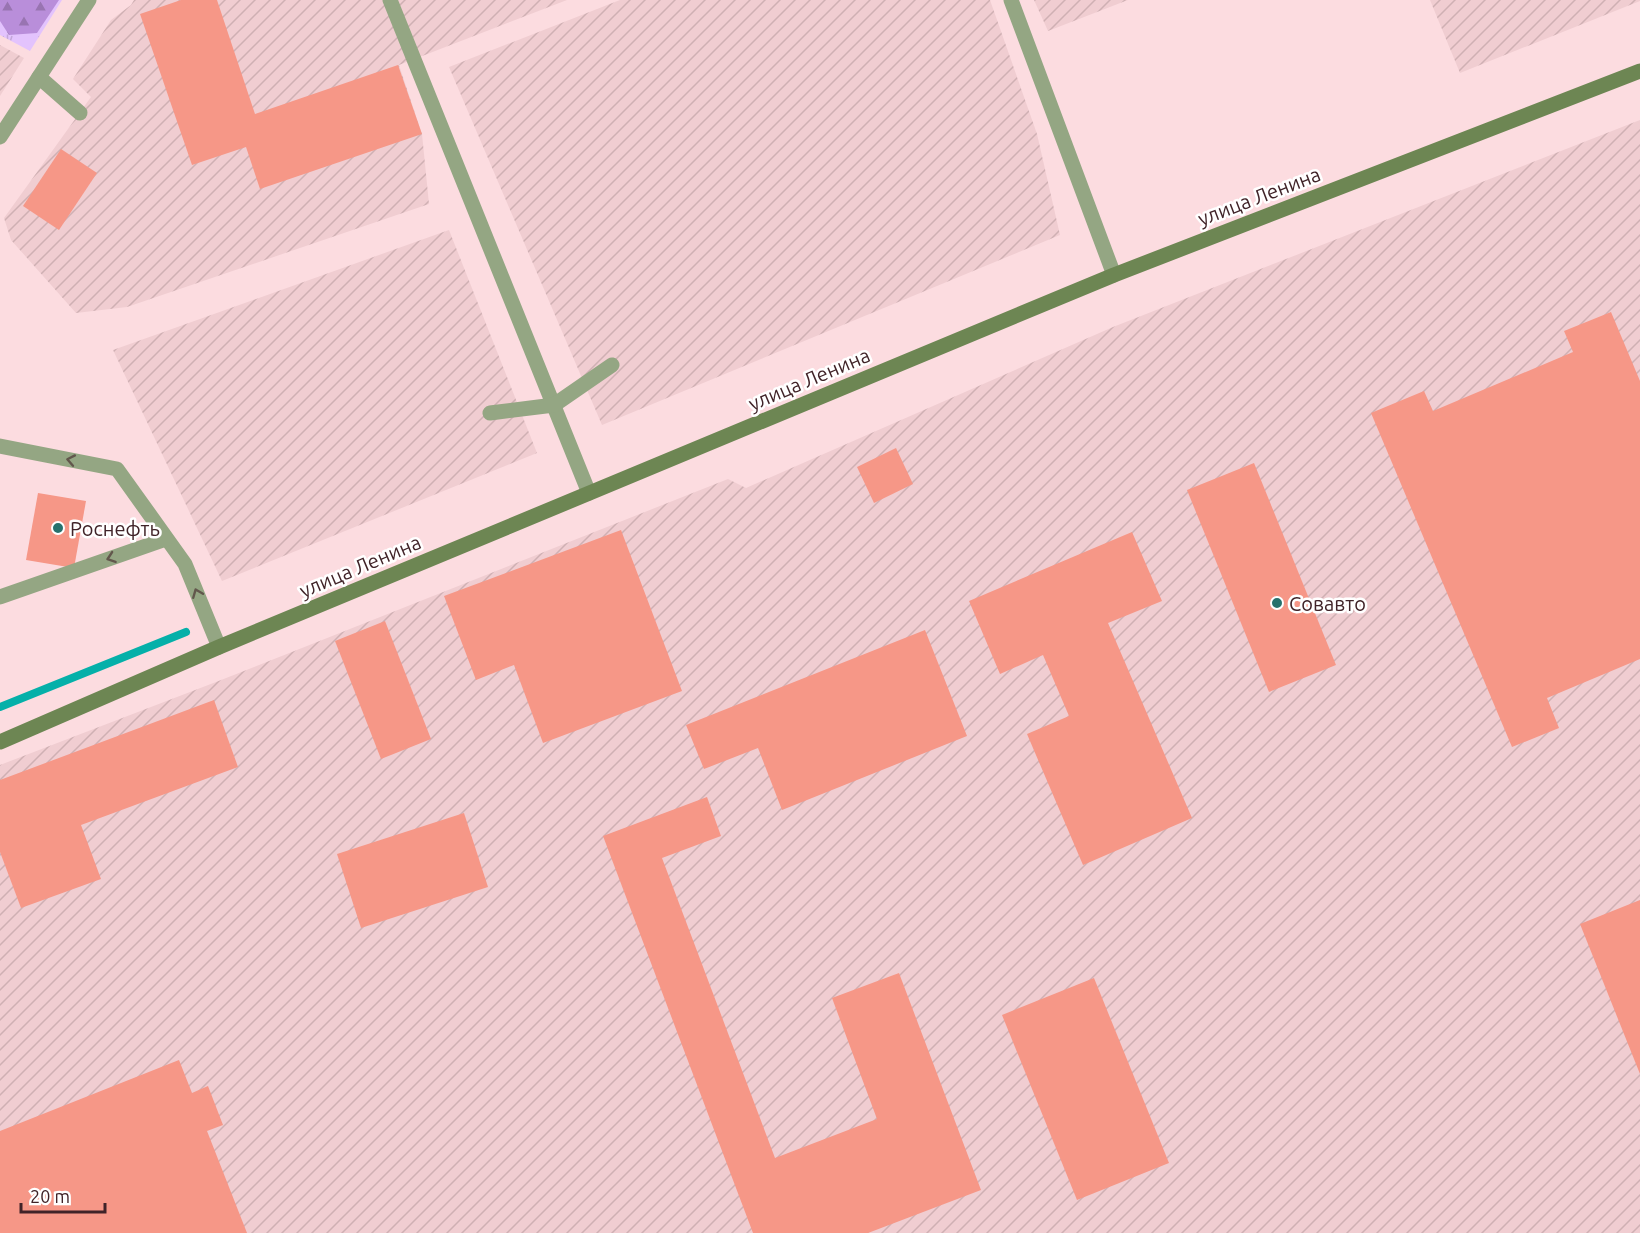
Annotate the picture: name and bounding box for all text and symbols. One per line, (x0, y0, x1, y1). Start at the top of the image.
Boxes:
street label: улица Ленина (1194, 162, 1324, 230)
street label: улица Ленина (745, 343, 873, 415)
one-way arrow (66, 454, 76, 467)
place label: Роснефть (70, 517, 160, 540)
marker: Роснефть (51, 521, 65, 535)
street label: улица Ленина (296, 530, 424, 602)
one-way arrow (106, 550, 117, 563)
one-way arrow (192, 588, 204, 599)
place label: Совавто (1289, 592, 1366, 615)
marker: Совавто (1270, 596, 1284, 610)
scale bar (21, 1176, 105, 1214)
text: 20 m (30, 1186, 70, 1206)

